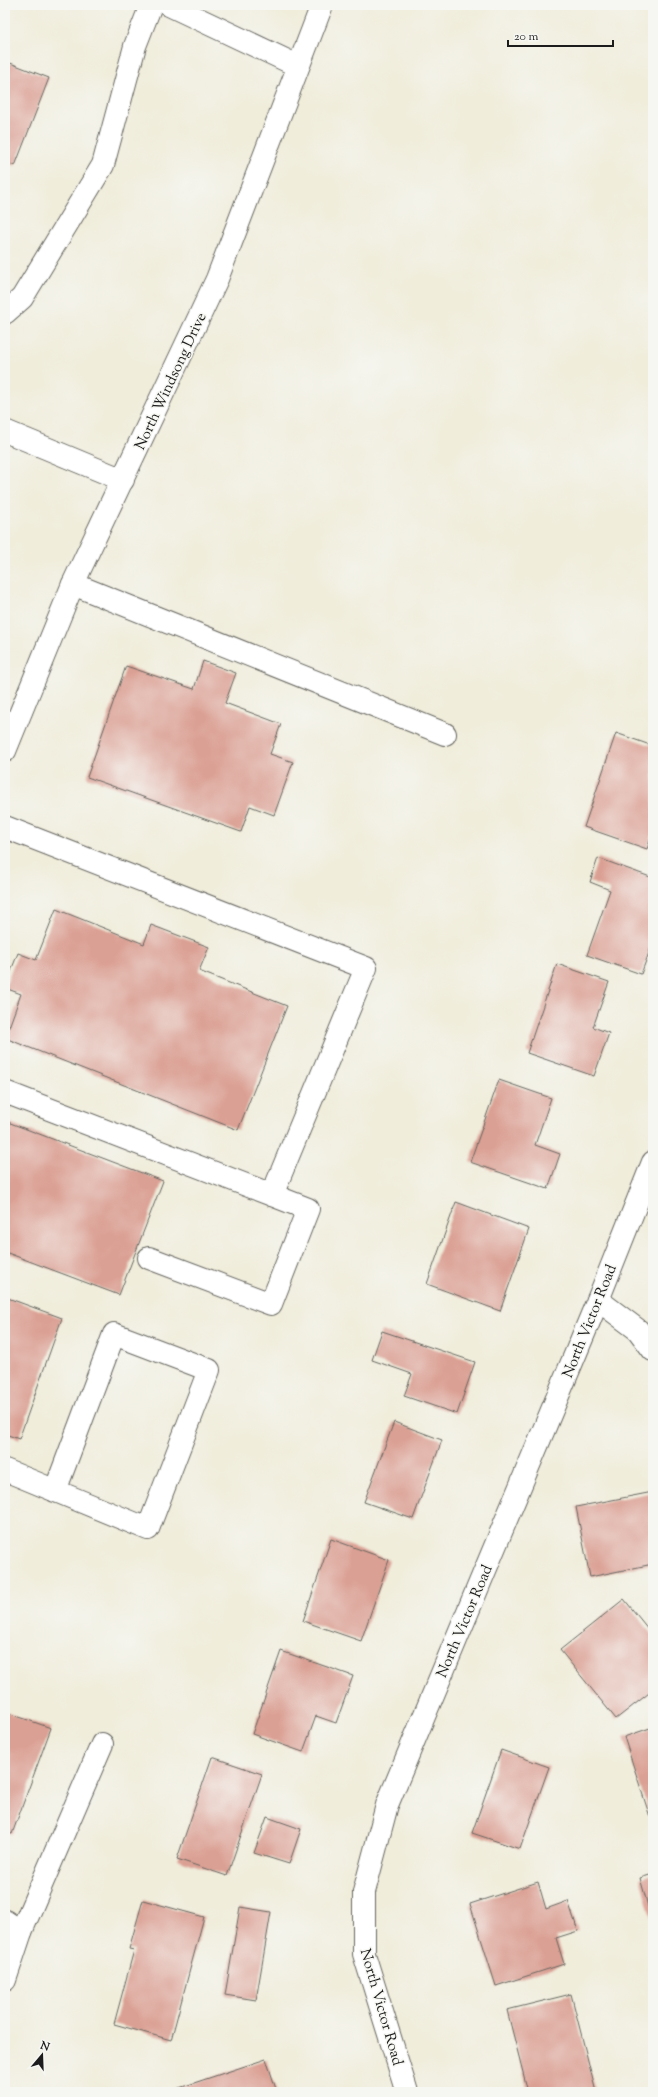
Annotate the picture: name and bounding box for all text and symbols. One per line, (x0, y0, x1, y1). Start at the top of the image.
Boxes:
scale bar (508, 22, 613, 48)
text: 20 m (514, 28, 539, 46)
street label: North Windsong Drive (130, 310, 212, 454)
street label: North Victor Road (558, 1261, 623, 1381)
street label: North Victor Road (432, 1561, 499, 1681)
street label: North Victor Road (354, 1946, 407, 2069)
north arrow (22, 2035, 62, 2075)
text: N (37, 2037, 52, 2056)

